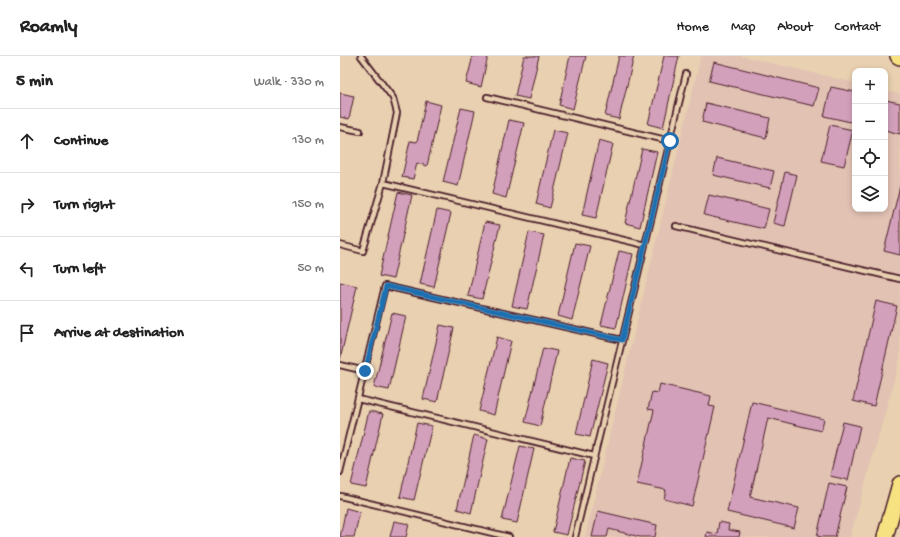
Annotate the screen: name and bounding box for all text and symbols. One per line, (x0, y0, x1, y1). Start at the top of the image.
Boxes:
text: Roamly (20, 16, 77, 39)
text: Home (677, 19, 709, 36)
text: Map (731, 19, 755, 36)
text: About (777, 19, 813, 36)
text: Contact (835, 19, 880, 36)
map controls (852, 68, 888, 212)
button: + (852, 68, 888, 104)
text: 5 min (16, 72, 53, 92)
text: Walk · 330 m (254, 75, 324, 90)
button: − (852, 104, 888, 140)
icon: ahead (16, 130, 38, 152)
text: Continue (54, 132, 108, 150)
route start (661, 132, 679, 150)
text: 130 m (292, 133, 324, 148)
button: locate (852, 140, 888, 176)
button: layers (852, 176, 888, 212)
icon: right (16, 194, 38, 216)
text: Turn right (54, 196, 114, 214)
text: 150 m (292, 197, 324, 212)
icon: left (16, 258, 38, 280)
text: Turn left (54, 260, 105, 278)
text: 50 m (297, 261, 324, 276)
icon: arrive (16, 322, 38, 344)
text: Arrive at destination (54, 324, 184, 342)
route end (356, 362, 374, 380)

